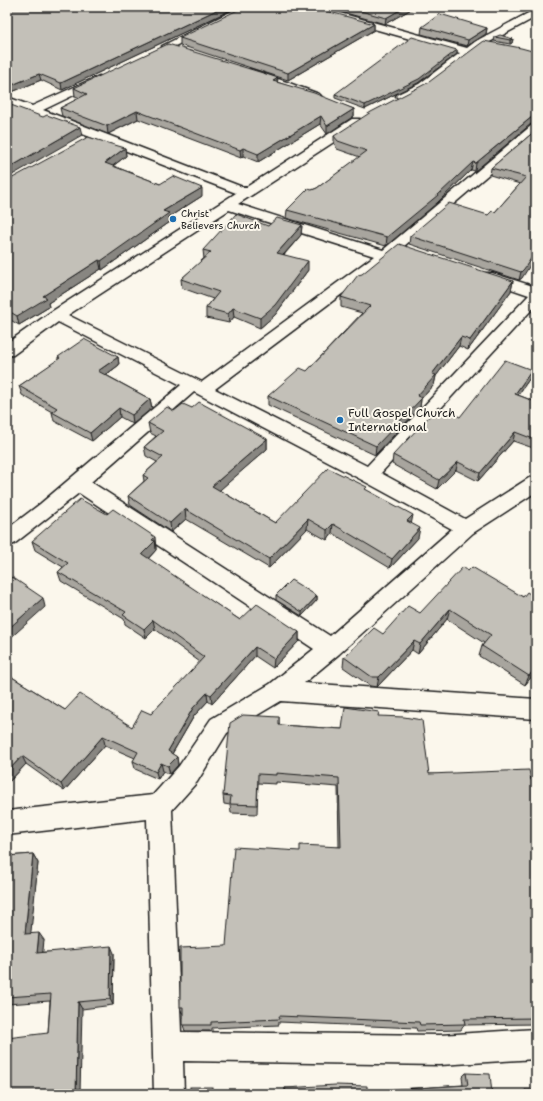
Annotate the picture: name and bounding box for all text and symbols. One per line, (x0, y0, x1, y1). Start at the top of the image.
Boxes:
place label: Christ Believers Church (181, 207, 260, 232)
marker: Christ Believers Church (168, 214, 178, 224)
place label: Full Gospel Church International (348, 405, 455, 435)
marker: Full Gospel Church International (335, 415, 345, 425)

